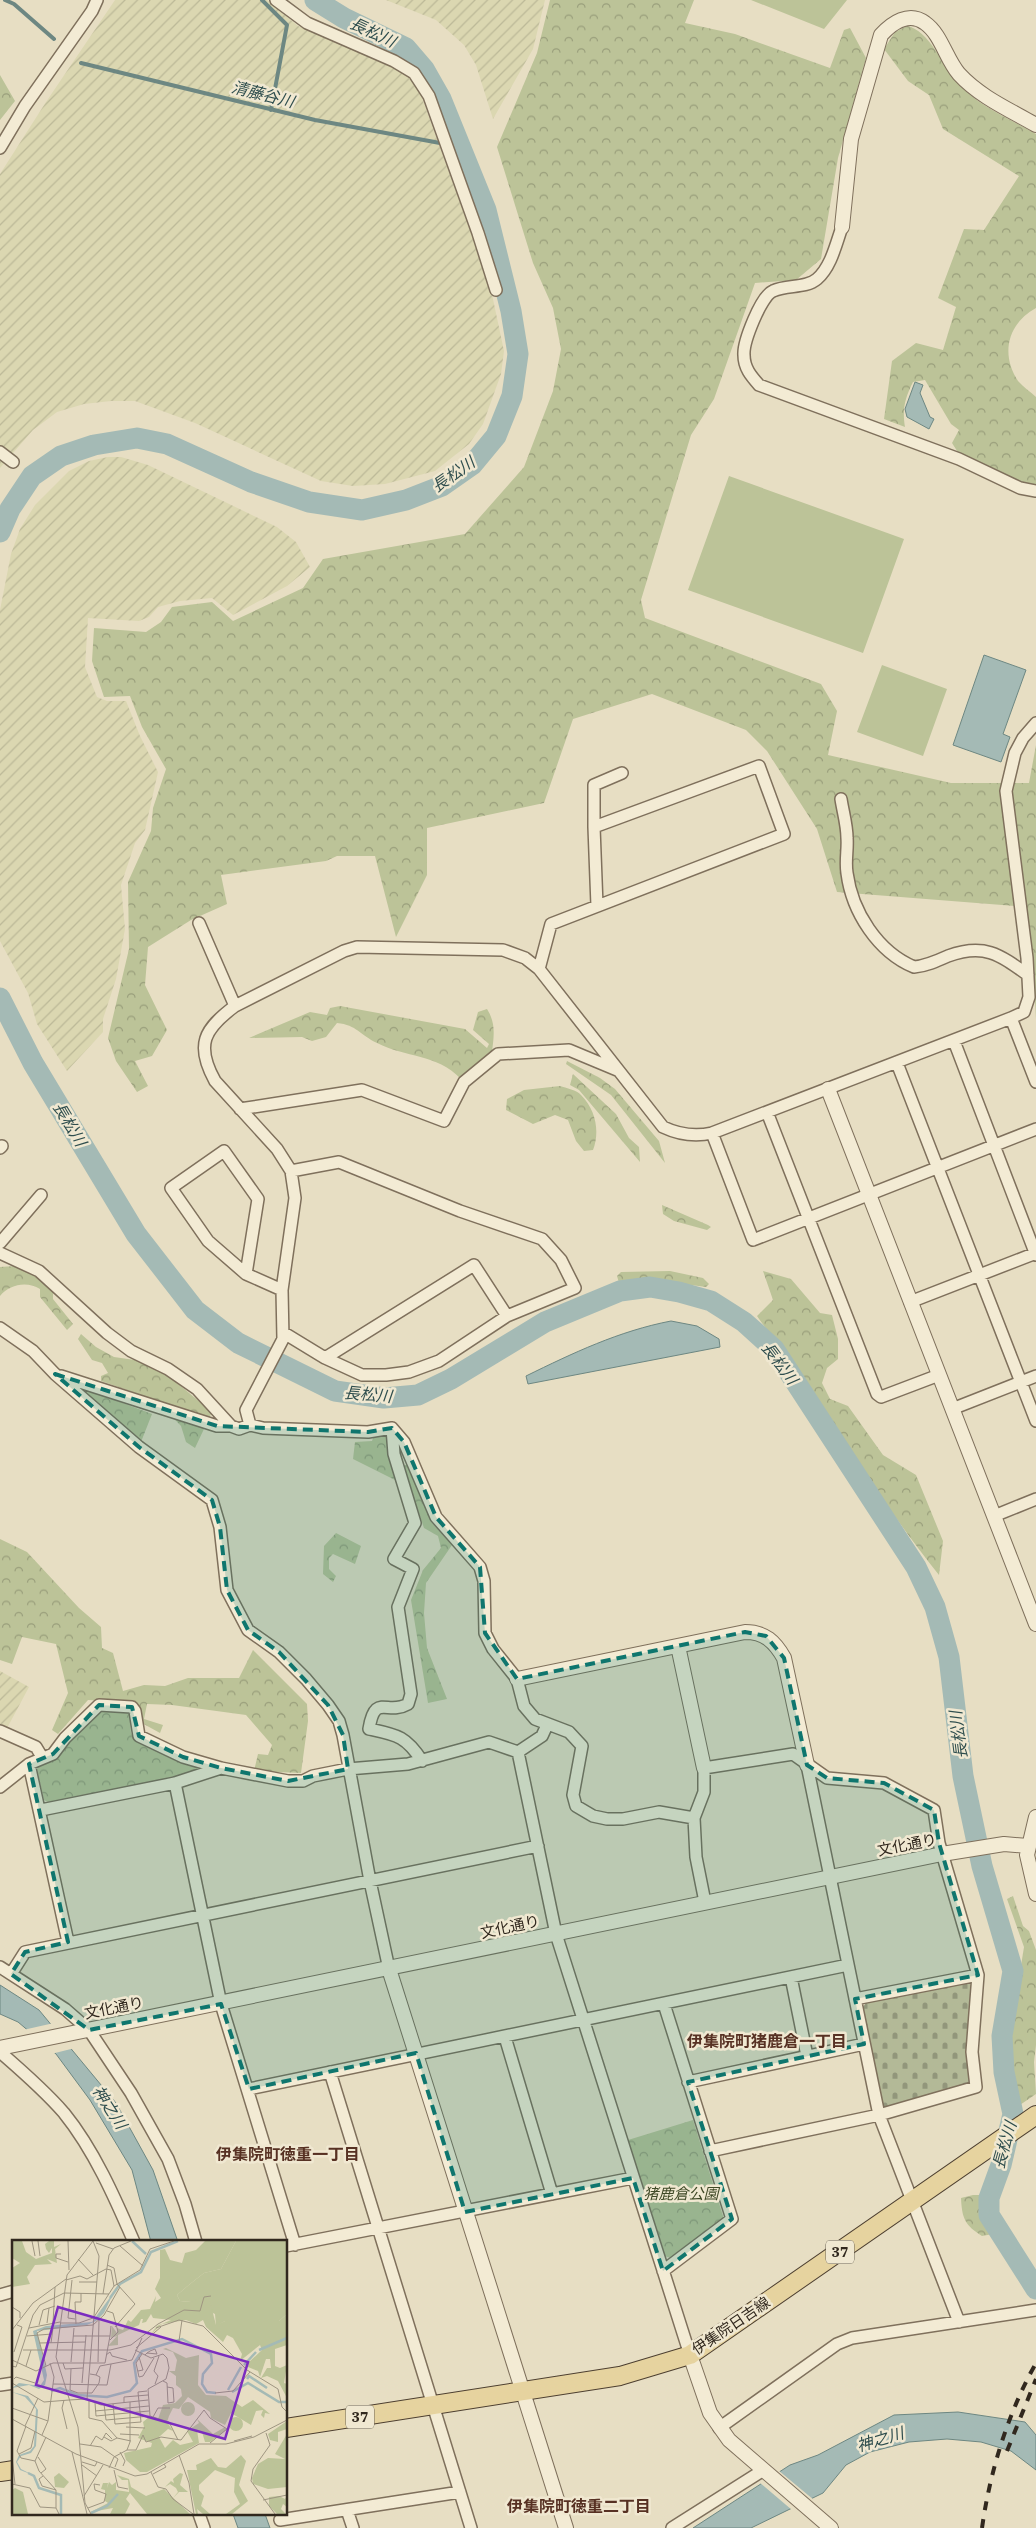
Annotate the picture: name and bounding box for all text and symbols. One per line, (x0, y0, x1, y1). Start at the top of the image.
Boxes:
water label: 長松川 (347, 13, 401, 52)
water label: 清藤谷川 (230, 77, 298, 112)
water label: 長松川 (428, 451, 480, 496)
water label: 長松川 (49, 1098, 92, 1151)
water label: 長松川 (758, 1338, 804, 1390)
water label: 長松川 (343, 1382, 395, 1406)
water label: 長松川 (945, 1708, 971, 1760)
street label: 文化通り (876, 1829, 938, 1860)
street label: 文化通り (479, 1911, 541, 1942)
street label: 文化通り (83, 1992, 145, 2023)
district label: 伊集院町猪鹿倉一丁目 (686, 2031, 847, 2051)
water label: 神之川 (89, 2081, 133, 2134)
water label: 長松川 (988, 2117, 1021, 2171)
district label: 伊集院町徳重一丁目 (215, 2144, 360, 2164)
park label: 猪鹿倉公園 (643, 2184, 720, 2203)
inset map (12, 2240, 288, 2516)
road number: 37 (826, 2240, 854, 2264)
street label: 伊集院日吉線 (688, 2293, 773, 2359)
road number: 37 (346, 2406, 374, 2428)
water label: 神之川 (854, 2422, 908, 2456)
district label: 伊集院町徳重二丁目 (506, 2496, 651, 2516)

